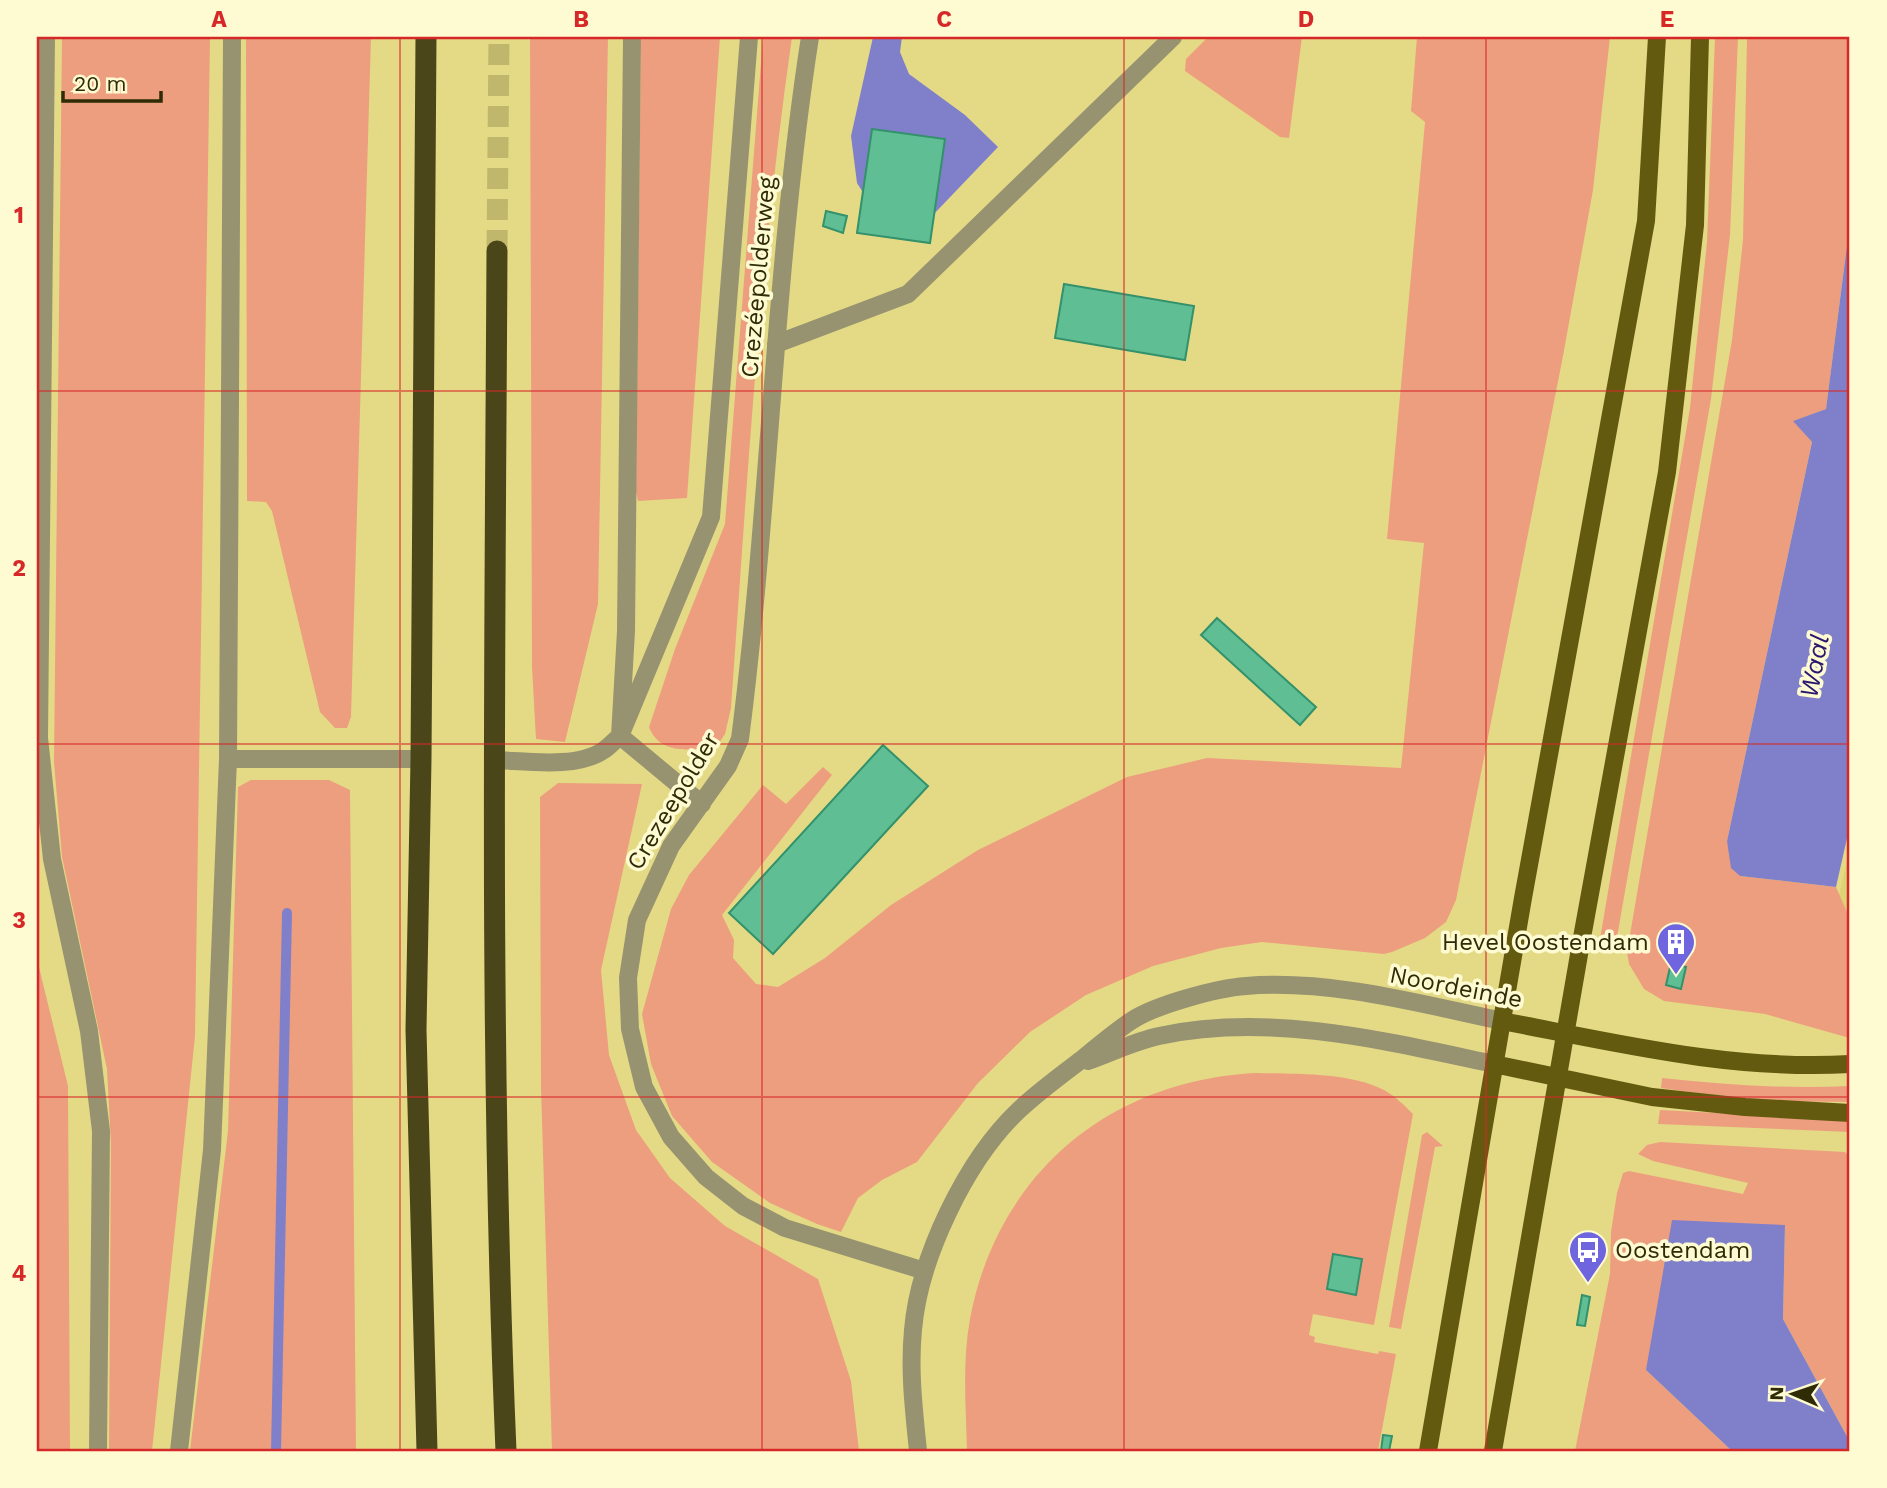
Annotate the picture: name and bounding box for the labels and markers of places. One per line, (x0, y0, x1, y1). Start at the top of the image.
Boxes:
building icon: Hevel Oostendam (1655, 921, 1697, 976)
place label: Hevel Oostendam (1442, 928, 1649, 956)
bus stop icon: Oostendam (1567, 1229, 1609, 1284)
place label: Oostendam (1615, 1236, 1750, 1264)

